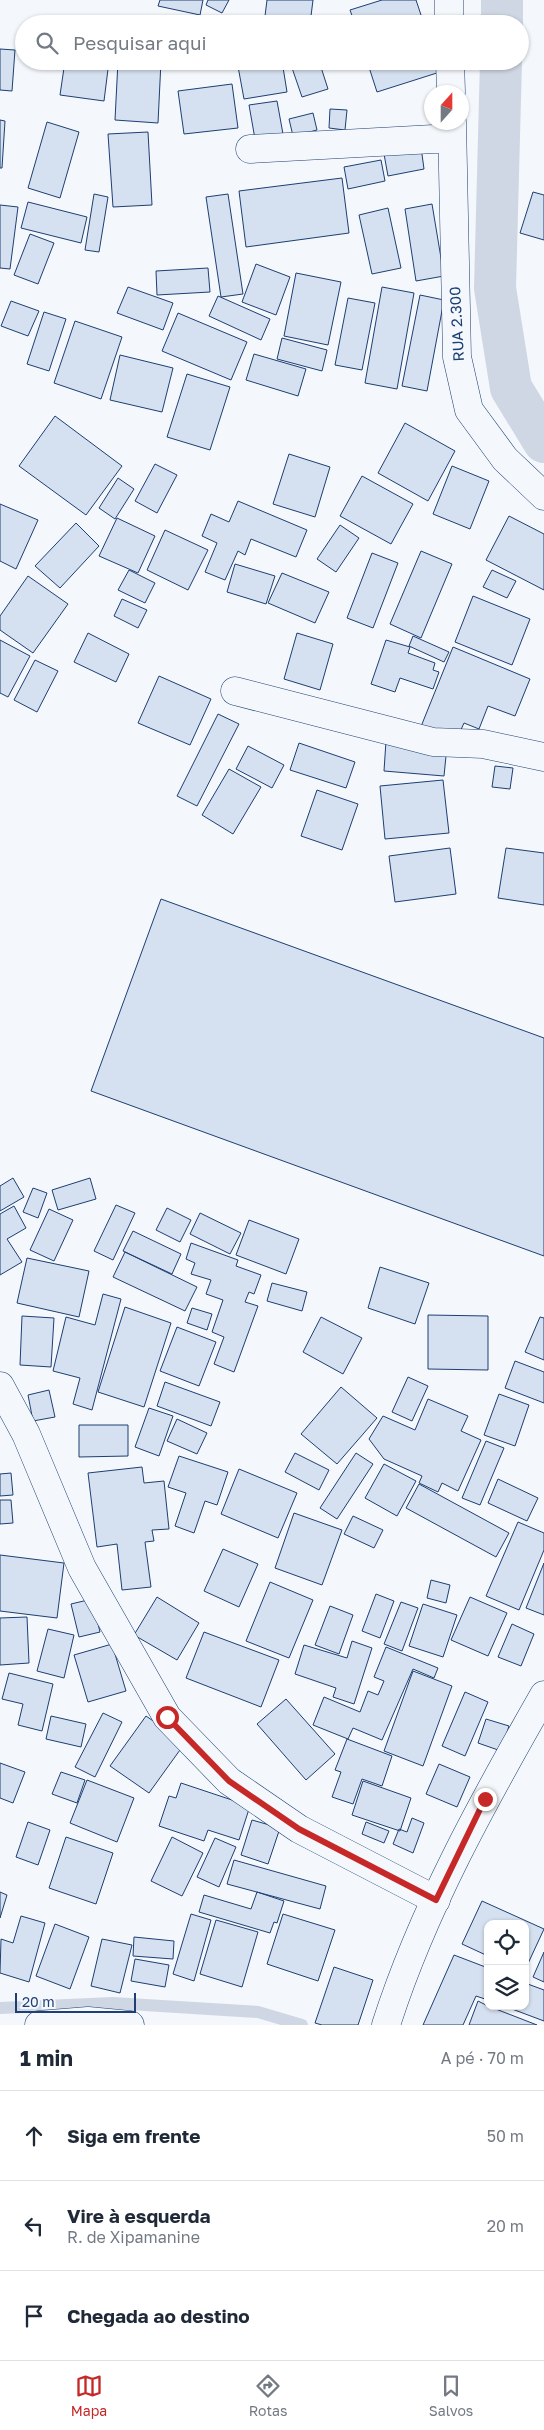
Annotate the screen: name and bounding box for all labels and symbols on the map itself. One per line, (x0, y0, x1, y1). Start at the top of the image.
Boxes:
north arrow (424, 85, 469, 130)
street label: RUA 2.300 (445, 286, 467, 362)
route start (156, 1706, 179, 1729)
route end (474, 1788, 497, 1811)
scale bar (15, 1990, 136, 2013)

